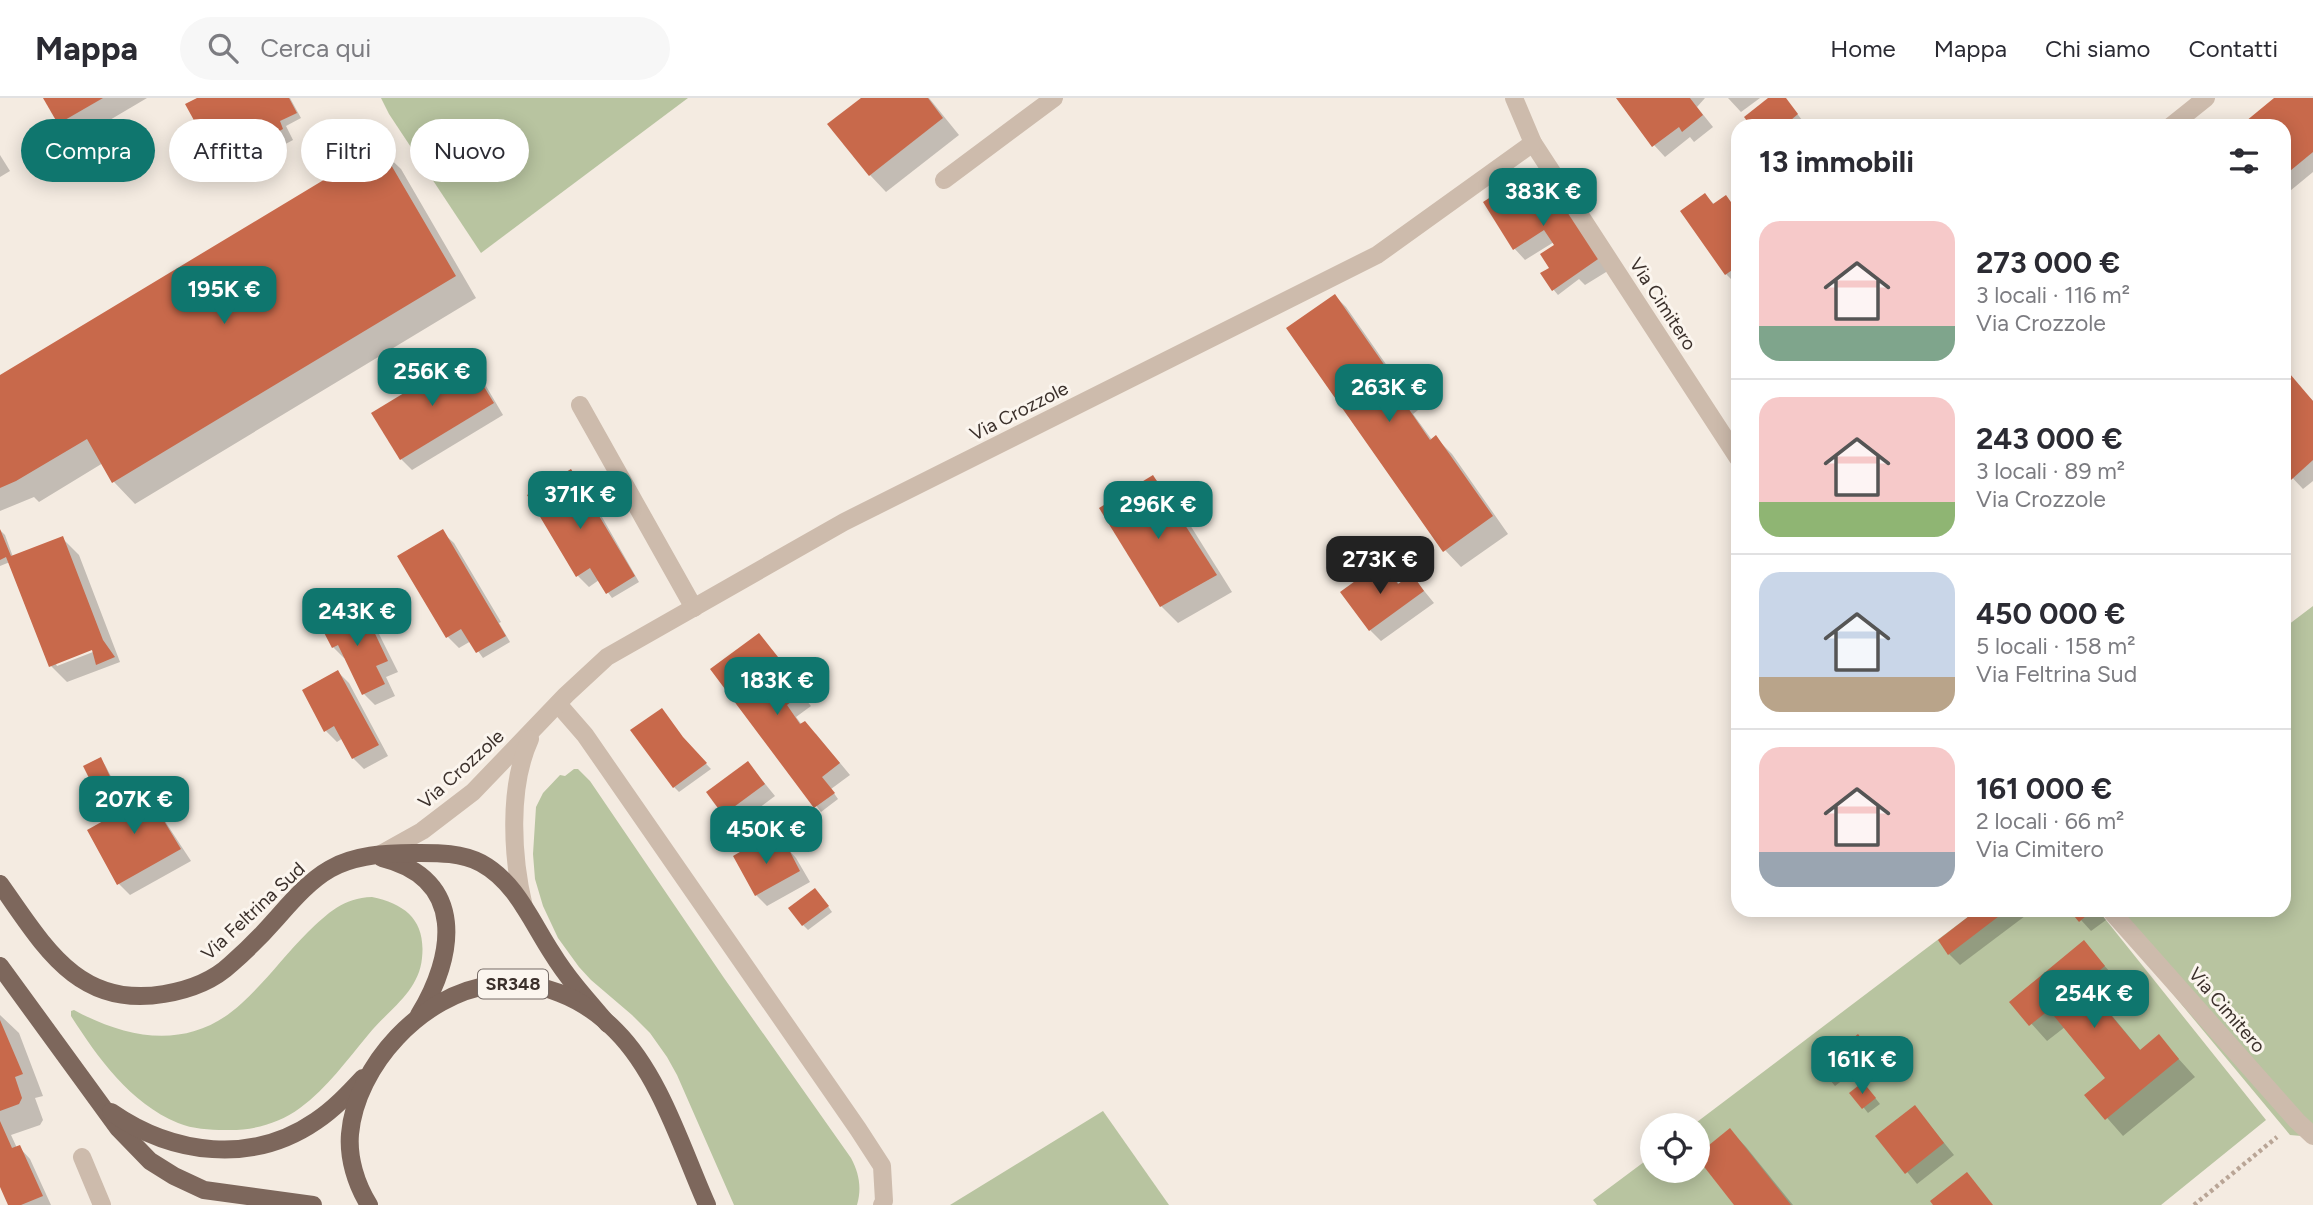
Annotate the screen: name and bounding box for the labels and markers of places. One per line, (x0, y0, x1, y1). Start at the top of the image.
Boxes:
pin: 383K € (1486, 169, 1600, 228)
pin: 195K € (167, 266, 281, 326)
pin: 256K € (375, 348, 489, 408)
pin: 263K € (1332, 364, 1446, 424)
pin: 371K € (523, 472, 637, 531)
pin: 296K € (1101, 482, 1215, 541)
pin: 273K € (1323, 536, 1437, 596)
pin: 243K € (300, 588, 414, 648)
pin: 183K € (720, 658, 834, 717)
pin: 207K € (77, 776, 191, 836)
pin: 450K € (709, 806, 823, 866)
pin: 254K € (2037, 970, 2151, 1030)
pin: 161K € (1805, 1037, 1919, 1096)

